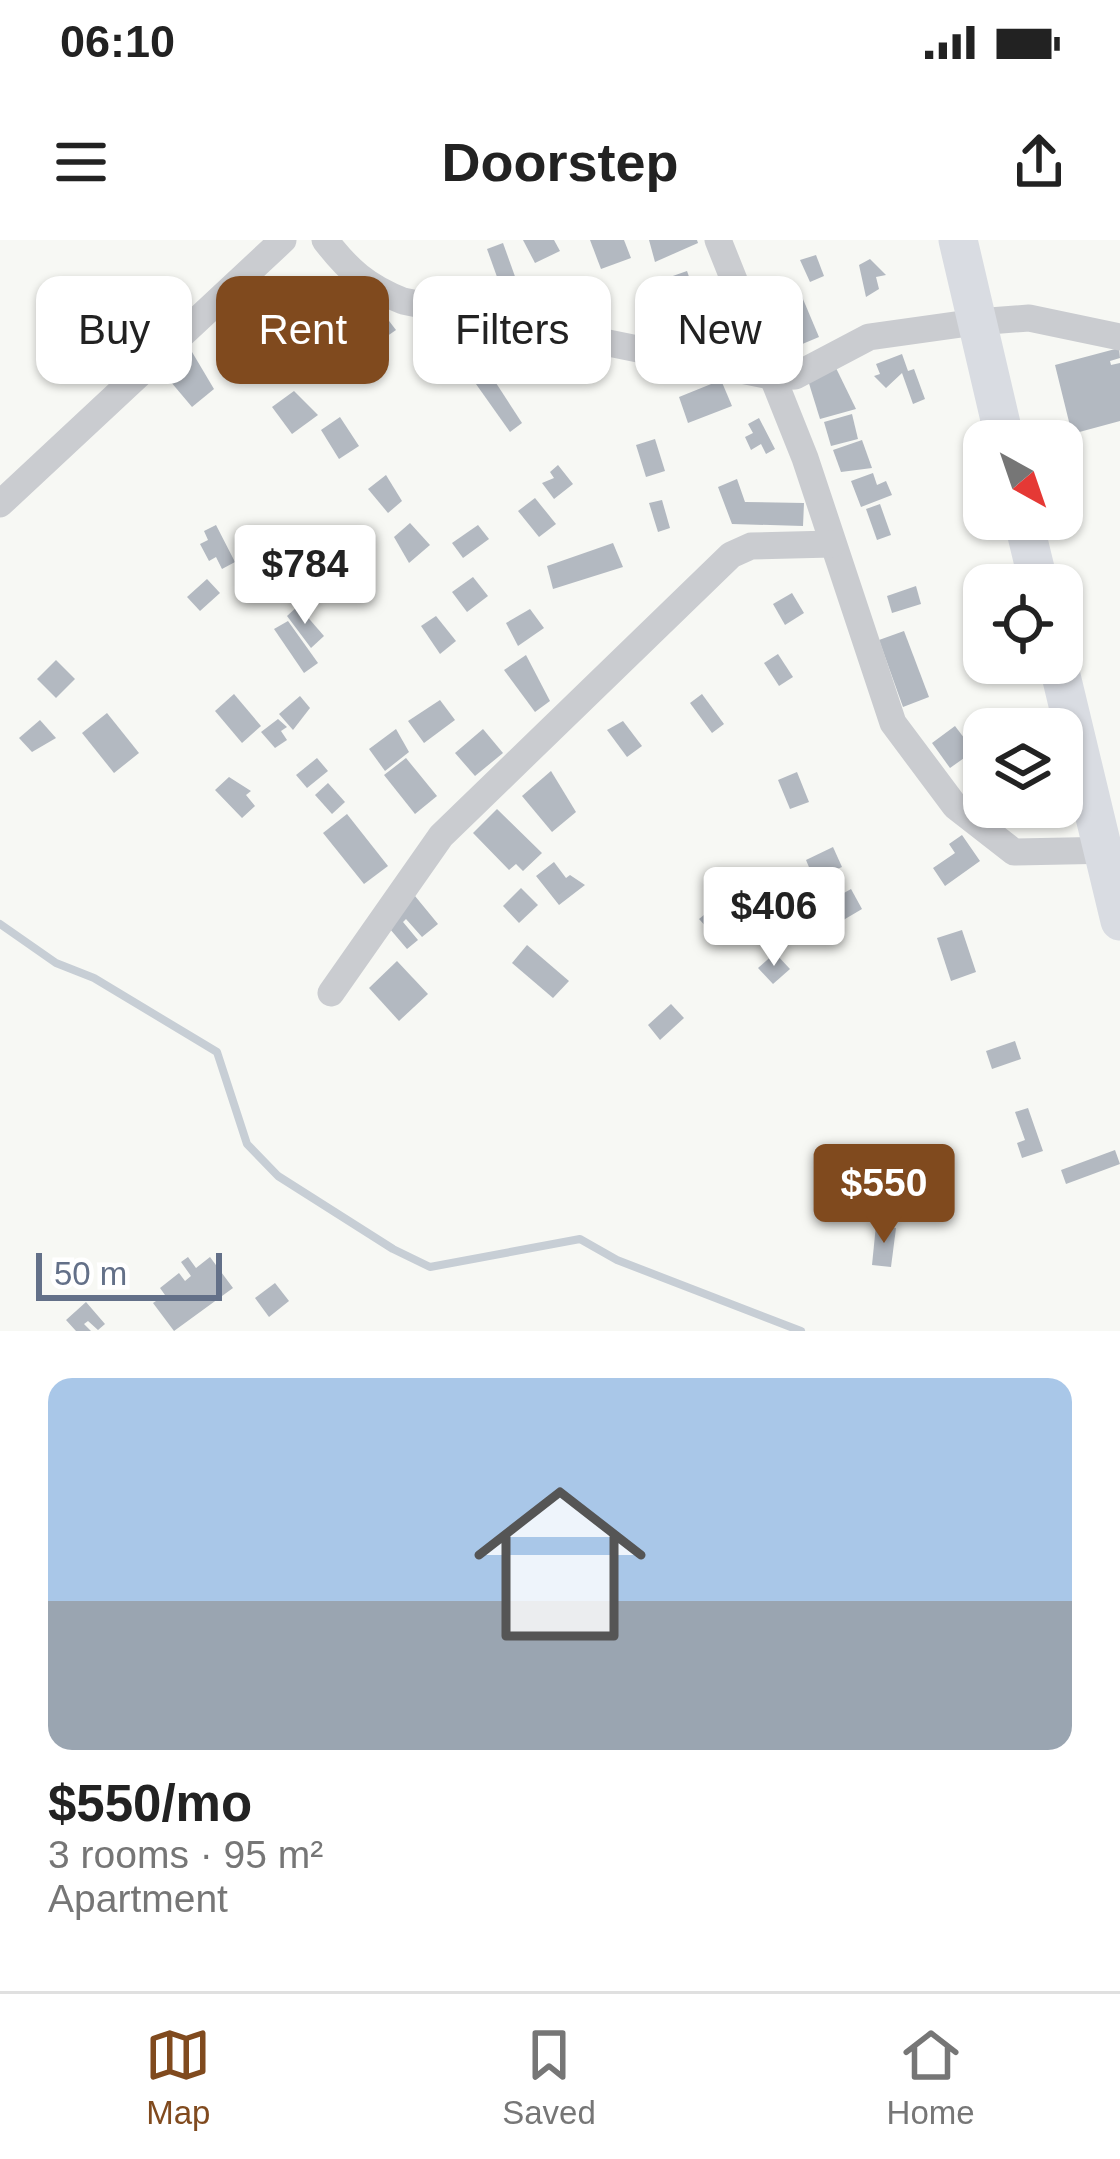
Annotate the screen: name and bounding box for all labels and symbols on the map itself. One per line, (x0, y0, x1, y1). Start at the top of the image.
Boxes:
north arrow (963, 420, 1083, 540)
pin: $784 (234, 525, 376, 627)
pin: $406 (703, 867, 845, 969)
pin: $550 (813, 1144, 955, 1246)
scale bar (36, 1247, 222, 1300)

